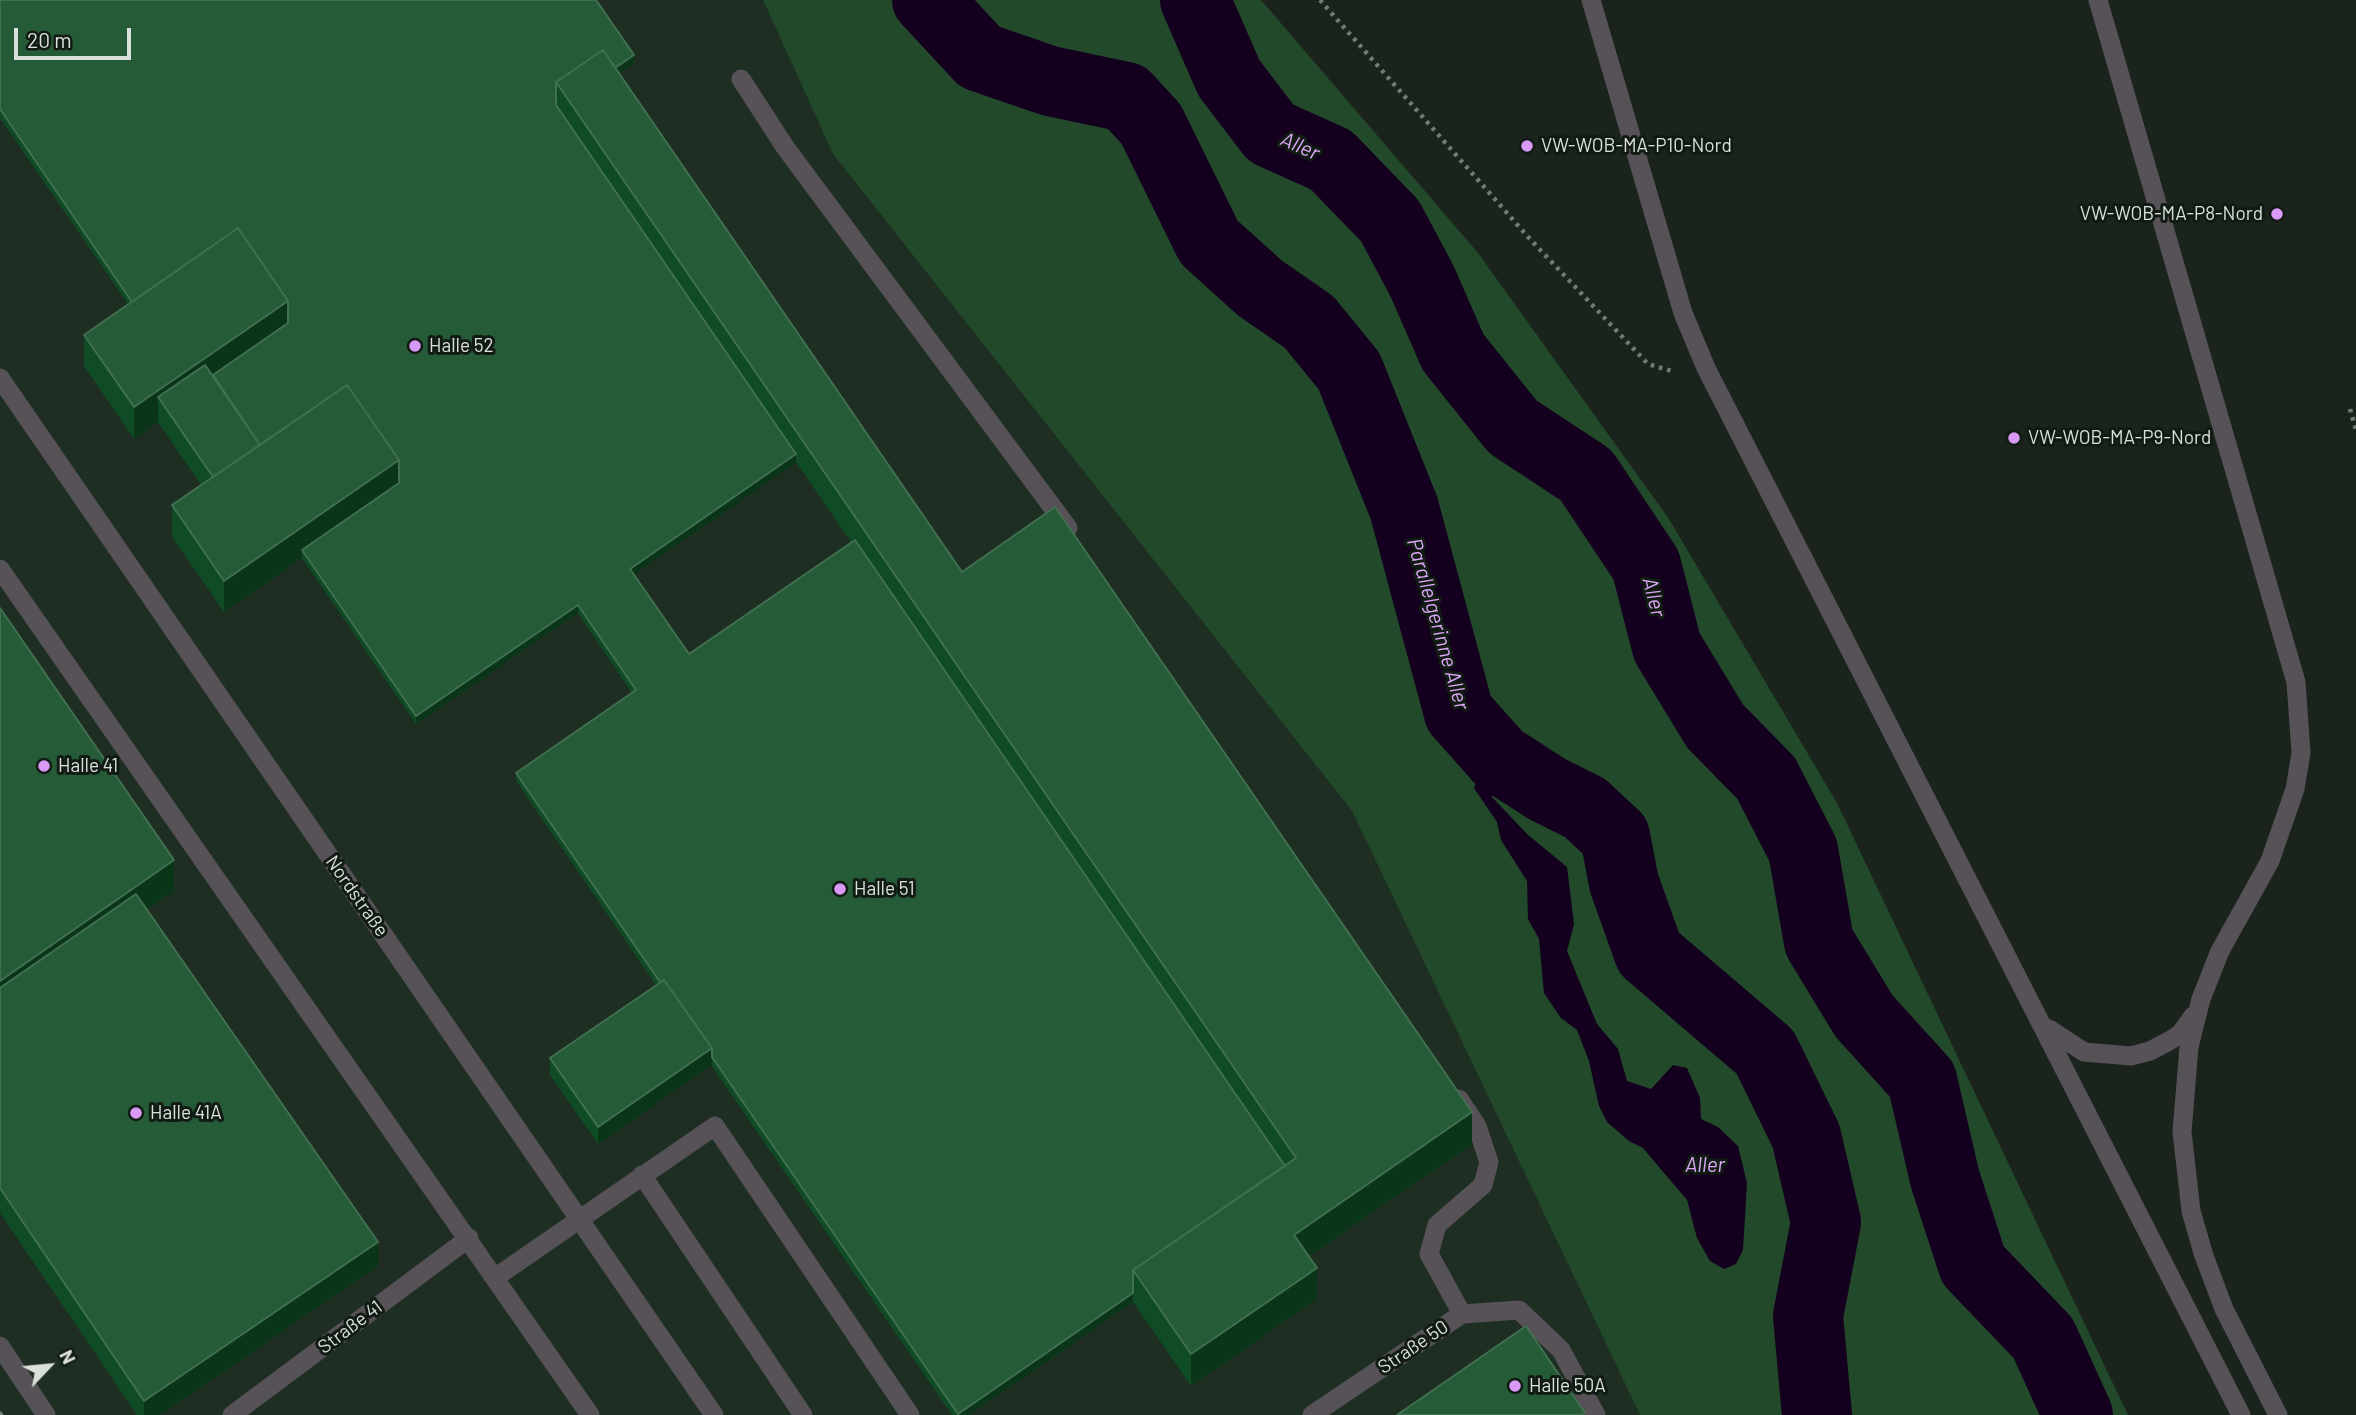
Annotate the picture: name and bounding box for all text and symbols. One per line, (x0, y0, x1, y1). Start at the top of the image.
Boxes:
scale bar (18, 14, 135, 58)
text: 20 m (27, 27, 72, 52)
water label: Aller (1277, 126, 1323, 166)
place label: VW-WOB-MA-P10-Nord (1541, 135, 1732, 157)
marker: VW-WOB-MA-P10-Nord (1519, 138, 1535, 154)
place label: VW-WOB-MA-P8-Nord (2080, 203, 2263, 225)
marker: VW-WOB-MA-P8-Nord (2269, 206, 2285, 222)
place label: Halle 52 (429, 335, 494, 357)
marker: Halle 52 (407, 338, 423, 354)
place label: VW-WOB-MA-P9-Nord (2028, 427, 2211, 449)
marker: VW-WOB-MA-P9-Nord (2006, 430, 2022, 446)
water label: Parallelgerinne Aller (1401, 535, 1475, 713)
water label: Aller (1637, 575, 1671, 619)
place label: Halle 41 (58, 755, 118, 777)
marker: Halle 41 (36, 758, 52, 774)
street label: Nordstraße (321, 851, 393, 941)
place label: Halle 51 (854, 878, 915, 900)
marker: Halle 51 (832, 881, 848, 897)
place label: Halle 41A (150, 1102, 222, 1124)
marker: Halle 41A (128, 1105, 144, 1121)
water label: Aller (1685, 1152, 1725, 1178)
street label: Straße 41 (313, 1295, 387, 1359)
street label: Straße 50 (1374, 1315, 1452, 1379)
north arrow (14, 1331, 84, 1401)
text: N (55, 1346, 81, 1367)
place label: Halle 50A (1529, 1375, 1606, 1397)
marker: Halle 50A (1507, 1378, 1523, 1394)

